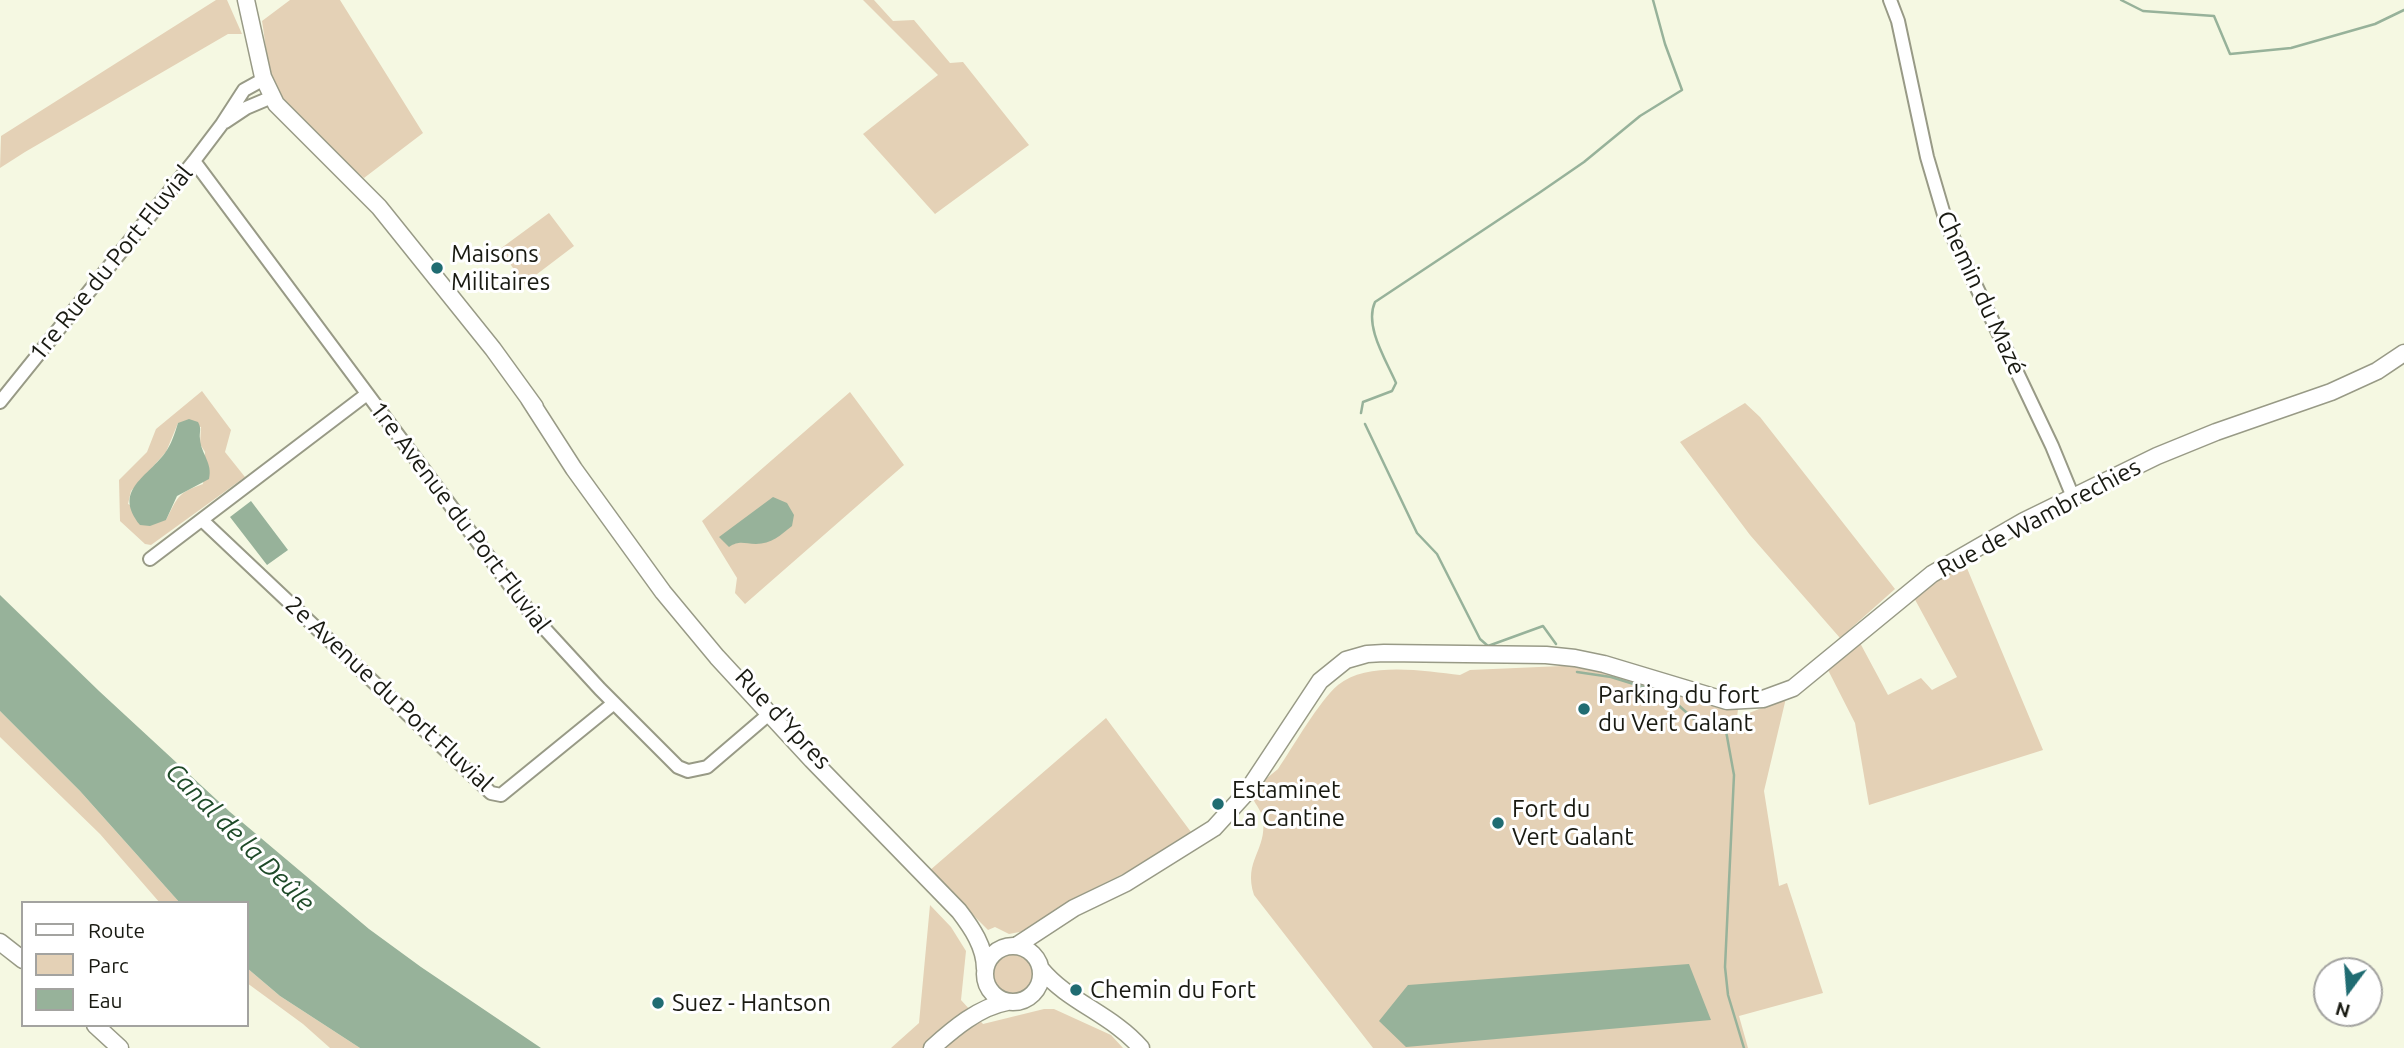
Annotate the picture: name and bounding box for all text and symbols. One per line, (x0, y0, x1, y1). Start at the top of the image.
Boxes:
street label: 1re Rue du Port Fluvial (23, 160, 199, 366)
street label: Chemin du Mazé (1930, 206, 2032, 380)
place label: Maisons Militaires (451, 240, 550, 296)
marker: Maisons Militaires (429, 260, 445, 276)
street label: 1re Avenue du Port Fluvial (364, 396, 556, 638)
street label: Rue de Wambrechies (1933, 452, 2145, 584)
street label: 2e Avenue du Port Fluvial (279, 590, 499, 798)
street label: Rue d'Ypres (729, 663, 837, 775)
place label: Parking du fort du Vert Galant (1598, 681, 1759, 737)
marker: Parking du fort du Vert Galant (1576, 701, 1592, 717)
water label: Canal de la Deûle (159, 756, 321, 918)
place label: Estaminet La Cantine (1232, 776, 1345, 832)
place label: Fort du Vert Galant (1512, 795, 1634, 851)
marker: Estaminet La Cantine (1210, 796, 1226, 812)
marker: Fort du Vert Galant (1490, 815, 1506, 831)
legend (21, 901, 248, 1027)
text: Route (88, 918, 145, 942)
text: Parc (88, 953, 129, 977)
north arrow (2313, 957, 2383, 1027)
place label: Chemin du Fort (1090, 976, 1256, 1004)
marker: Chemin du Fort (1068, 982, 1084, 998)
text: Eau (88, 988, 123, 1012)
place label: Suez - Hantson (672, 989, 831, 1017)
marker: Suez - Hantson (650, 995, 666, 1011)
text: N (2333, 998, 2353, 1023)

